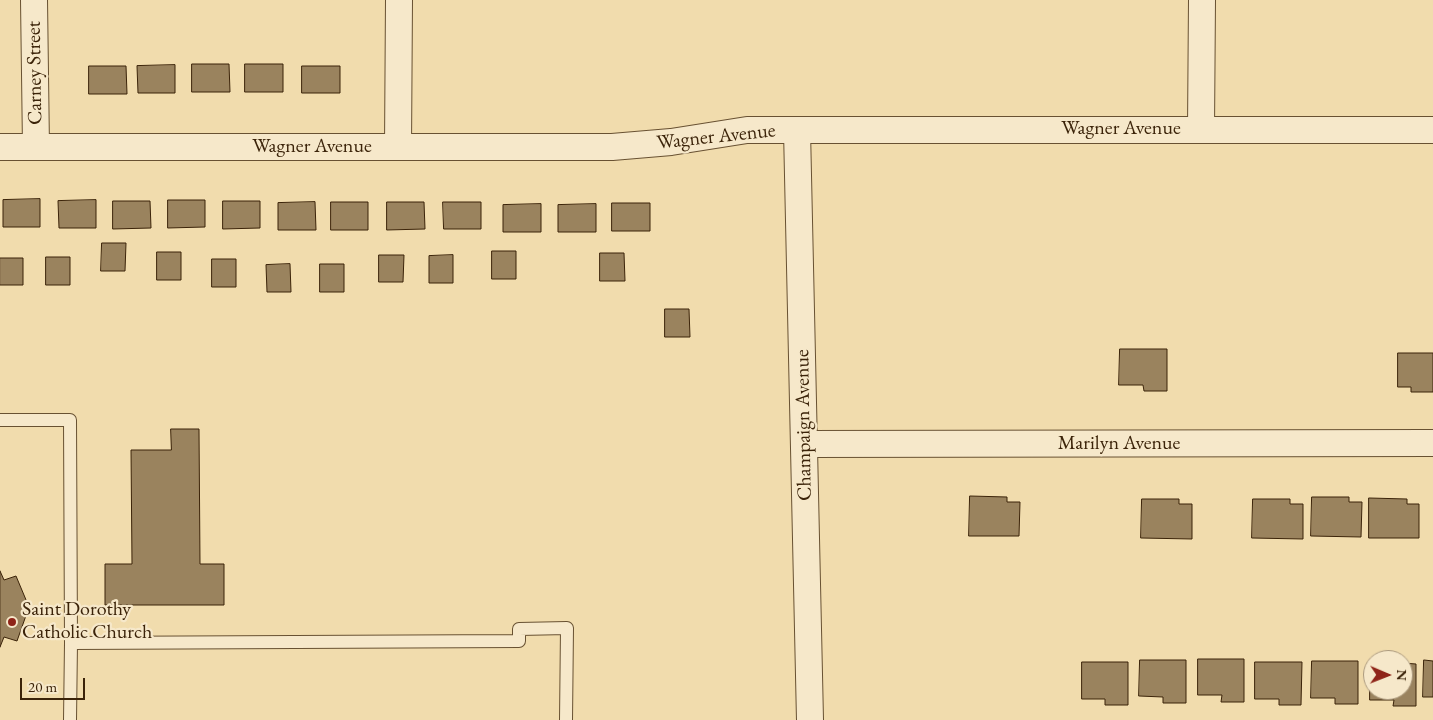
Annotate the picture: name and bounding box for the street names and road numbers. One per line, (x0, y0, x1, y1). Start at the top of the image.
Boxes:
street label: Carney Street (22, 21, 48, 125)
street label: Wagner Avenue (1061, 117, 1181, 141)
street label: Wagner Avenue (655, 119, 777, 155)
street label: Wagner Avenue (252, 135, 372, 159)
street label: Champaign Avenue (791, 349, 817, 501)
street label: Marilyn Avenue (1058, 432, 1180, 456)

